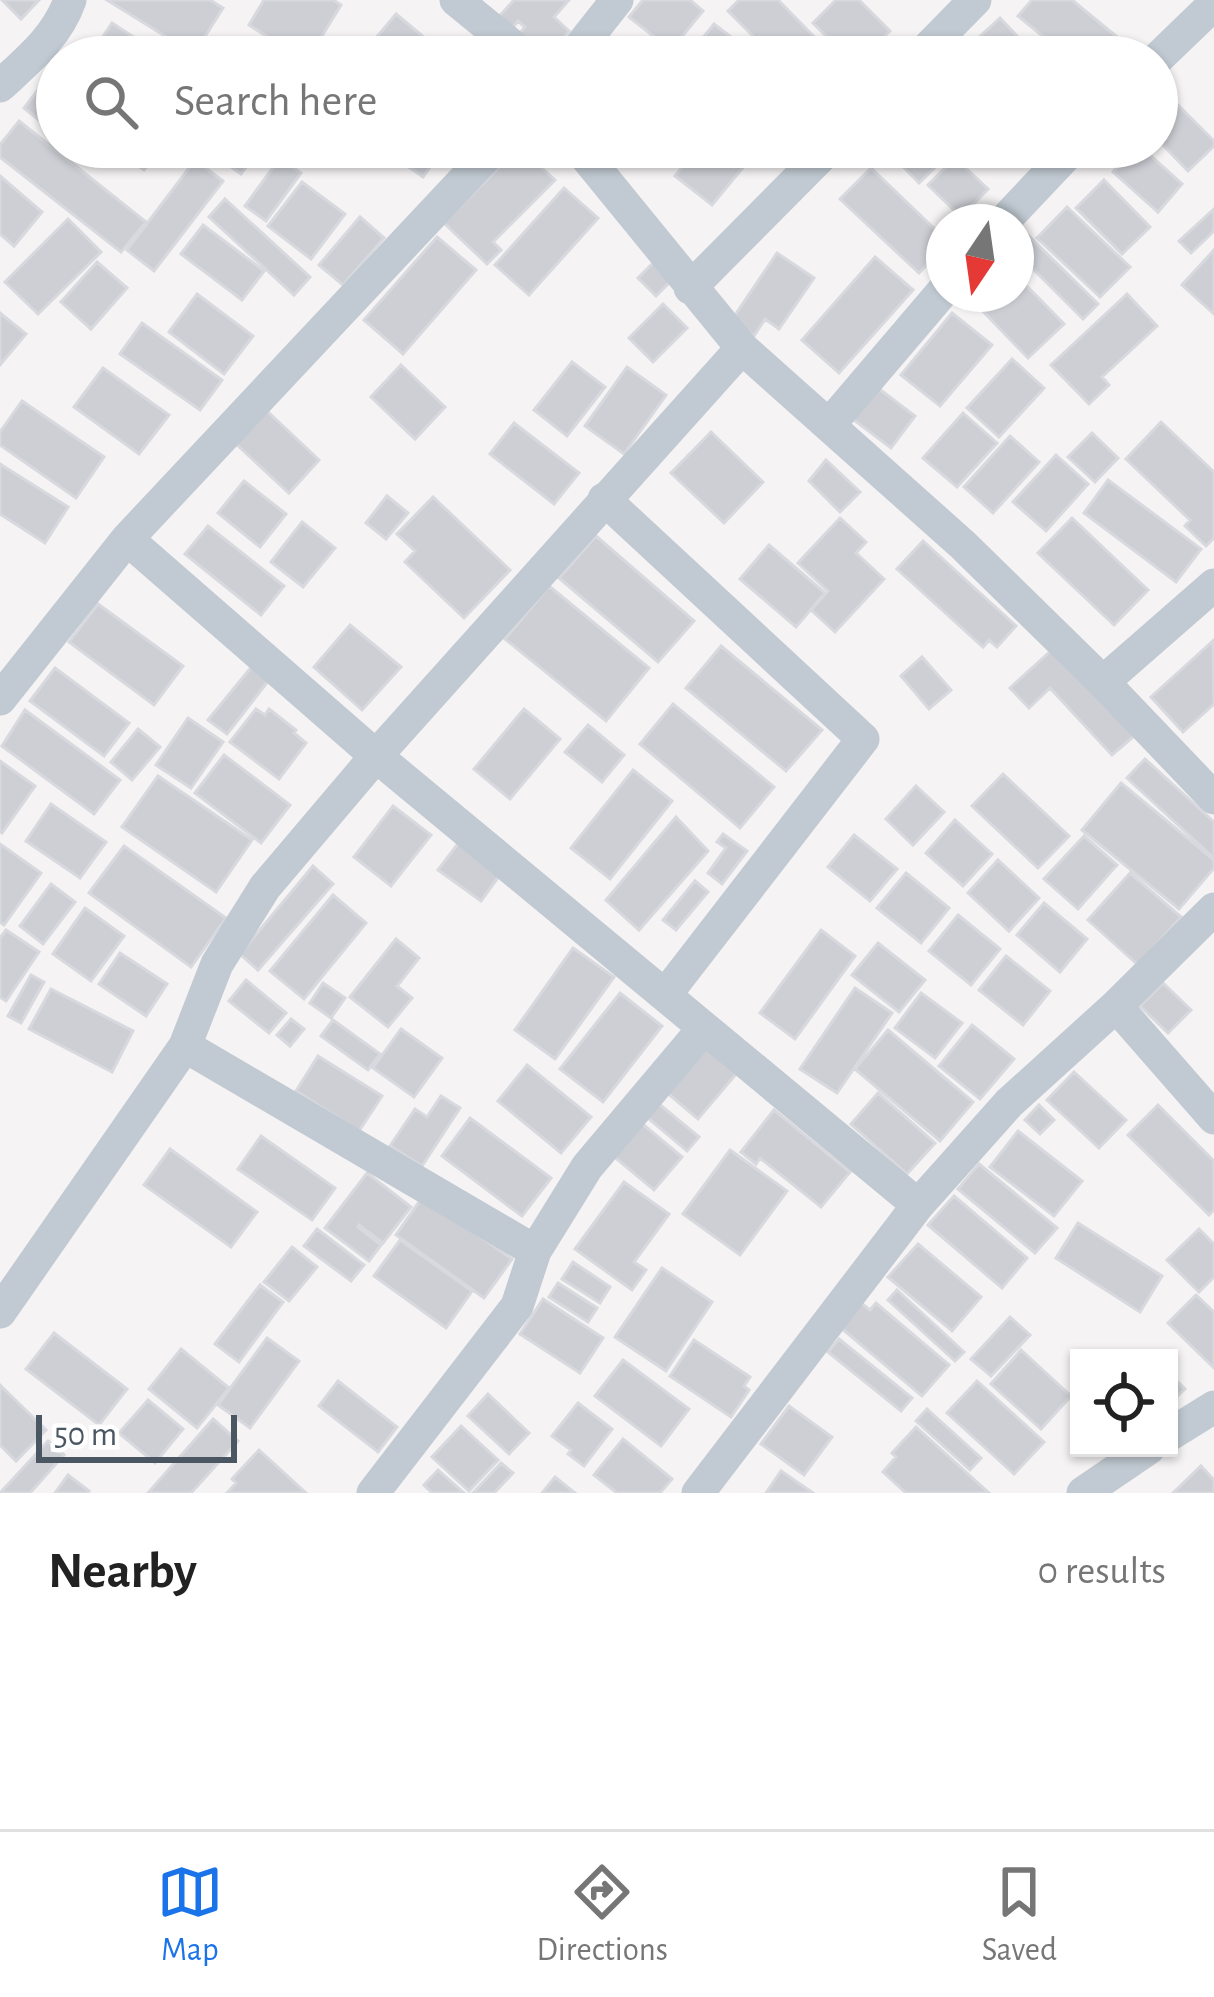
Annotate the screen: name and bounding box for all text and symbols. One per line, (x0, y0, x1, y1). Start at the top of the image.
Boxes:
search box (36, 36, 1178, 168)
icon: search (78, 69, 144, 135)
text: Search here (174, 79, 377, 124)
north arrow (926, 204, 1034, 312)
map controls (1070, 1349, 1178, 1457)
button: locate (1070, 1349, 1178, 1457)
scale bar (36, 1409, 237, 1462)
text: 50 m (54, 1419, 117, 1452)
text: Nearby (48, 1546, 197, 1597)
text: 0 results (1038, 1552, 1166, 1591)
tab: Map (157, 1859, 223, 1971)
tab: Directions (536, 1859, 668, 1971)
tab: Saved (982, 1859, 1057, 1971)

